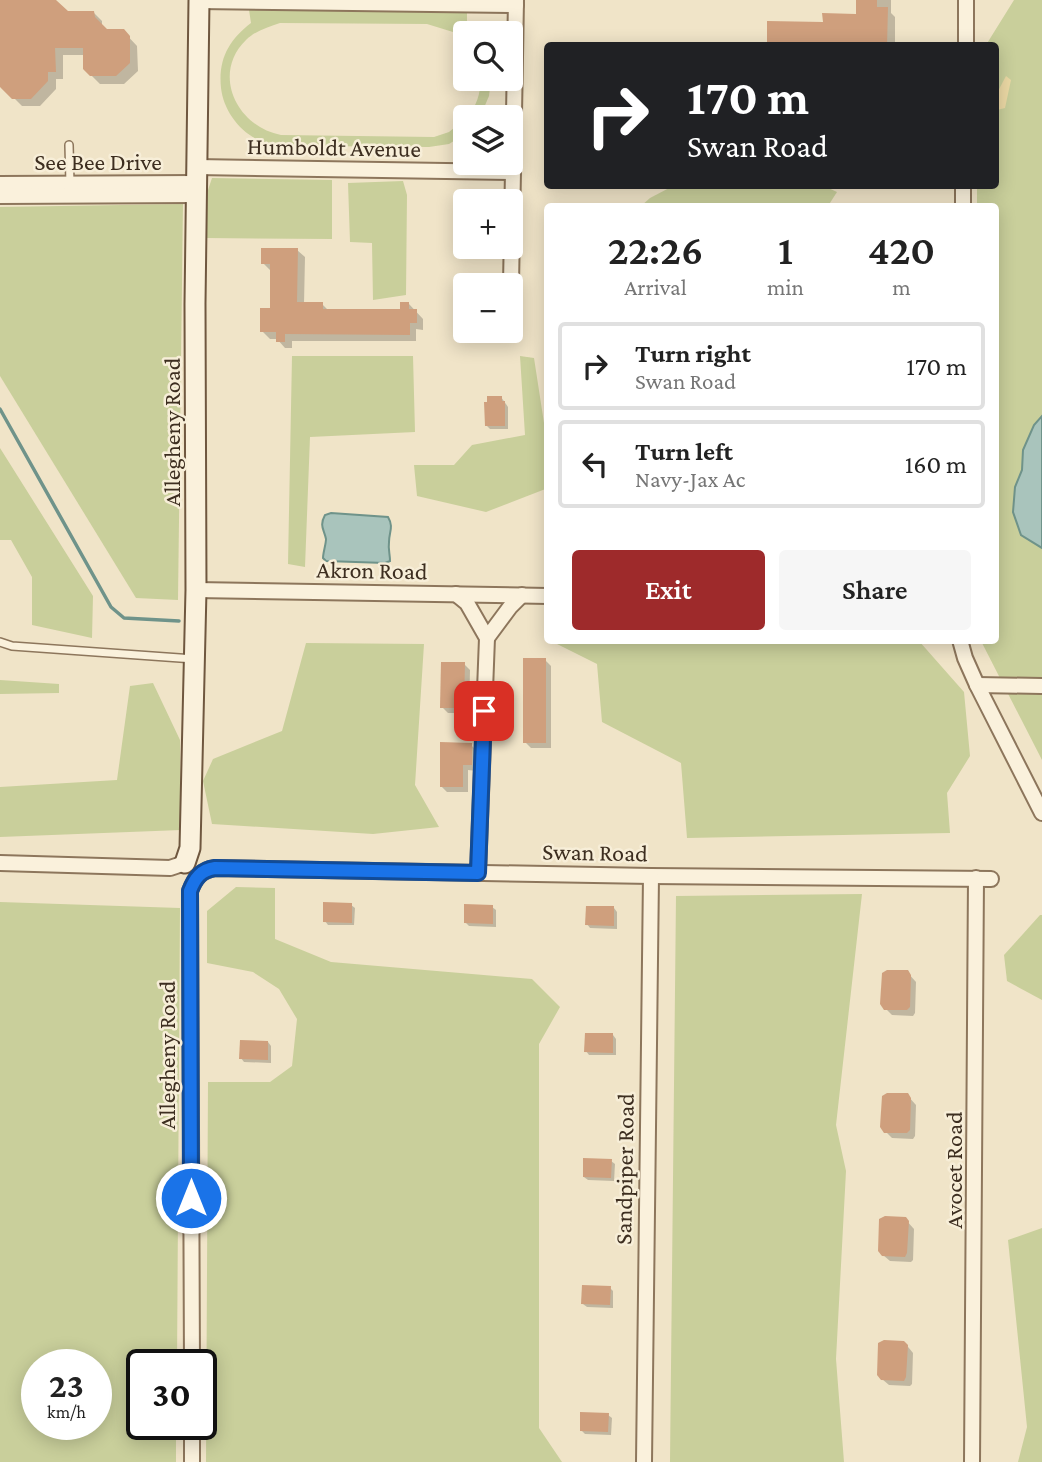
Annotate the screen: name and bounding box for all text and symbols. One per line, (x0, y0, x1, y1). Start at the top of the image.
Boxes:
map controls (453, 21, 523, 343)
button: search (453, 21, 523, 91)
icon: right (572, 70, 663, 161)
text: 170 m (687, 70, 809, 125)
button: layers (453, 105, 523, 175)
text: Swan Road (687, 128, 828, 164)
street label: Humboldt Avenue (247, 132, 421, 162)
street label: See Bee Drive (34, 148, 162, 175)
button: + (453, 189, 523, 259)
text: 22:26 (608, 226, 703, 273)
text: 1 (778, 226, 793, 273)
text: 420 (868, 226, 935, 273)
button: − (453, 273, 523, 343)
text: Arrival (624, 274, 687, 300)
text: min (767, 274, 804, 300)
text: m (892, 274, 911, 300)
text: Turn right (635, 339, 751, 368)
icon: right (576, 347, 614, 385)
text: 170 m (906, 352, 967, 381)
street label: Allegheny Road (158, 357, 185, 506)
text: Swan Road (635, 368, 736, 394)
text: Turn left (635, 437, 733, 466)
icon: left (576, 445, 614, 483)
text: 160 m (905, 450, 967, 479)
text: Navy-Jax Ac (635, 466, 745, 492)
button: Exit (572, 550, 765, 630)
button: Share (779, 550, 971, 630)
street label: Akron Road (316, 556, 428, 584)
pin (454, 681, 514, 741)
icon: arrive (465, 692, 503, 730)
street label: Swan Road (542, 838, 648, 866)
street label: Allegheny Road (153, 980, 180, 1129)
street label: Sandpiper Road (609, 1093, 639, 1245)
street label: Avocet Road (940, 1111, 967, 1229)
position arrow (154, 1161, 228, 1235)
speed limit sign: 30 (126, 1349, 217, 1440)
text: 23 (49, 1366, 84, 1405)
text: km/h (47, 1402, 86, 1422)

